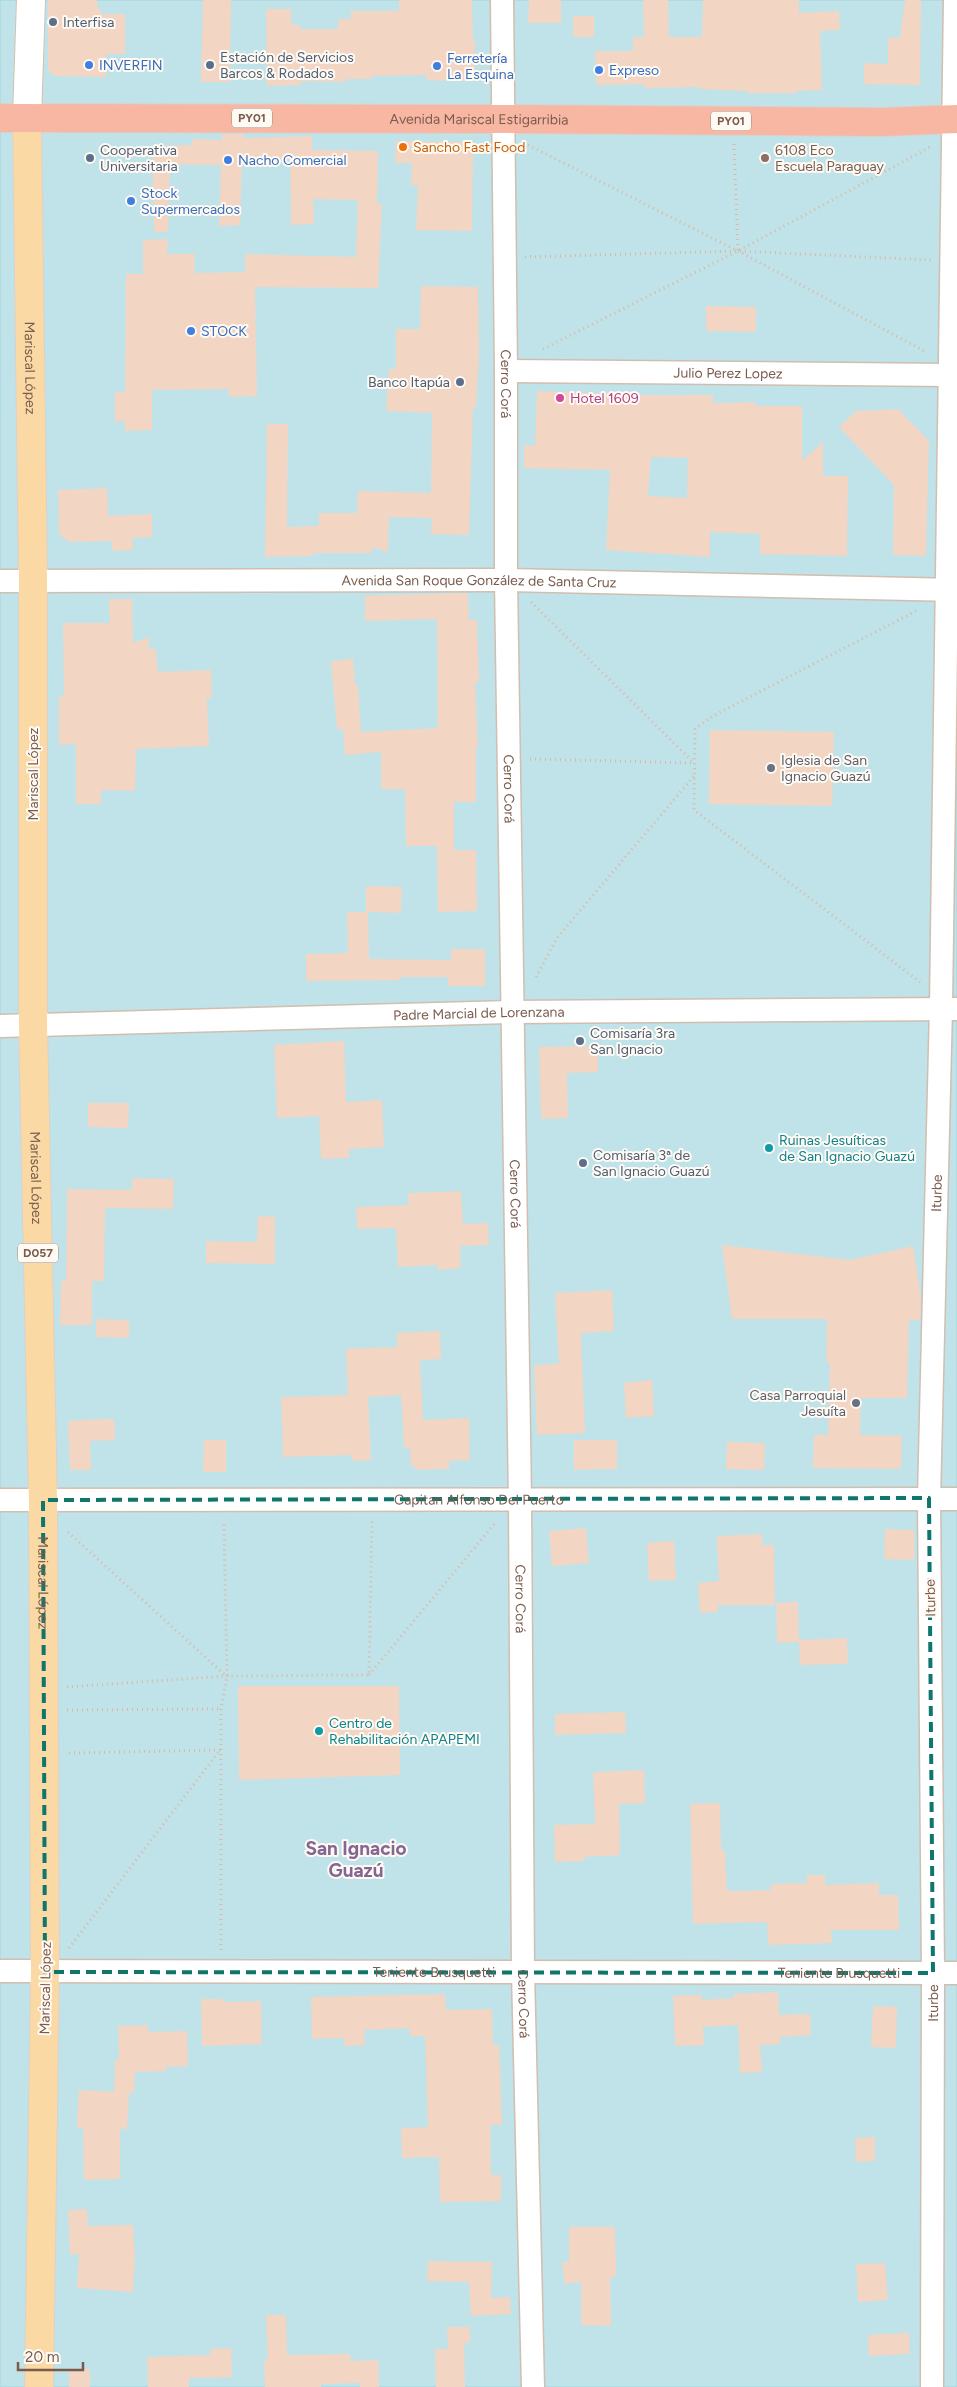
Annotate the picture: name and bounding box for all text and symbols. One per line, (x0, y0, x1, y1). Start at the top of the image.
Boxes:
place label: Interfisa (63, 14, 114, 31)
marker: Interfisa (47, 16, 59, 28)
place label: Estación de Servicios Barcos & Rodados (220, 49, 354, 82)
place label: Ferretería La Esquina (447, 50, 514, 83)
place label: INVERFIN (99, 57, 163, 74)
marker: INVERFIN (83, 59, 95, 71)
marker: Estación de Servicios Barcos & Rodados (204, 59, 216, 71)
marker: Ferretería La Esquina (431, 60, 443, 72)
place label: Expreso (609, 62, 659, 79)
marker: Expreso (593, 64, 605, 76)
road number: PY01 (232, 109, 272, 128)
street label: Avenida Mariscal Estigarribia (390, 111, 568, 129)
road number: PY01 (711, 112, 751, 130)
place label: Sancho Fast Food (413, 139, 525, 156)
marker: Sancho Fast Food (397, 141, 409, 153)
place label: Cooperativa Universitaria (100, 142, 178, 175)
place label: 6108 Eco Escuela Paraguay (775, 142, 885, 175)
marker: Cooperativa Universitaria (84, 152, 96, 164)
place label: Nacho Comercial (238, 152, 347, 169)
marker: 6108 Eco Escuela Paraguay (759, 152, 771, 164)
marker: Nacho Comercial (222, 154, 234, 166)
place label: Stock Supermercados (141, 185, 240, 218)
marker: Stock Supermercados (125, 195, 137, 207)
street label: Mariscal López (21, 321, 39, 415)
place label: STOCK (201, 323, 247, 340)
marker: STOCK (185, 325, 197, 337)
street label: Cerro Corá (497, 349, 514, 418)
street label: Julio Perez Lopez (673, 365, 783, 382)
place label: Banco Itapúa (368, 374, 450, 391)
marker: Banco Itapúa (454, 376, 466, 388)
place label: Hotel 1609 (570, 390, 639, 407)
marker: Hotel 1609 (554, 392, 566, 404)
street label: Avenida San Roque González de Santa Cruz (342, 572, 617, 591)
street label: Mariscal López (25, 727, 42, 820)
place label: Iglesia de San Ignacio Guazú (781, 752, 871, 785)
street label: Cerro Corá (500, 754, 518, 824)
marker: Iglesia de San Ignacio Guazú (765, 762, 777, 774)
street label: Padre Marcial de Lorenzana (393, 1004, 565, 1024)
place label: Comisaría 3ra San Ignacio (590, 1025, 675, 1058)
marker: Comisaría 3ra San Ignacio (574, 1035, 586, 1047)
street label: Mariscal López (26, 1131, 45, 1225)
place label: Ruinas Jesuíticas de San Ignacio Guazú (779, 1132, 915, 1165)
marker: Ruinas Jesuíticas de San Ignacio Guazú (763, 1142, 775, 1154)
place label: Comisaría 3ª de San Ignacio Guazú (593, 1147, 710, 1180)
marker: Comisaría 3ª de San Ignacio Guazú (577, 1157, 589, 1169)
street label: Cerro Corá (506, 1159, 524, 1229)
street label: Iturbe (928, 1174, 946, 1212)
road number: D057 (18, 1244, 58, 1262)
place label: Casa Parroquial Jesuíta (750, 1387, 846, 1420)
marker: Casa Parroquial Jesuíta (850, 1397, 862, 1409)
street label: Capitan Alfonso Del Puerto (394, 1491, 564, 1509)
street label: Mariscal López (34, 1536, 52, 1630)
street label: Cerro Corá (511, 1564, 529, 1633)
street label: Iturbe (922, 1579, 939, 1617)
place label: Centro de Rehabilitación APAPEMI (329, 1715, 480, 1748)
marker: Centro de Rehabilitación APAPEMI (313, 1725, 325, 1737)
district label: San Ignacio Guazú (305, 1837, 407, 1882)
street label: Mariscal López (36, 1941, 55, 2035)
street label: Teniente Brusquetti (373, 1964, 495, 1981)
street label: Teniente Brusquetti (778, 1965, 900, 1982)
street label: Cerro Corá (514, 1969, 533, 2039)
street label: Iturbe (925, 1984, 942, 2022)
scale bar (18, 2340, 82, 2372)
text: 20 m (25, 2348, 59, 2366)

